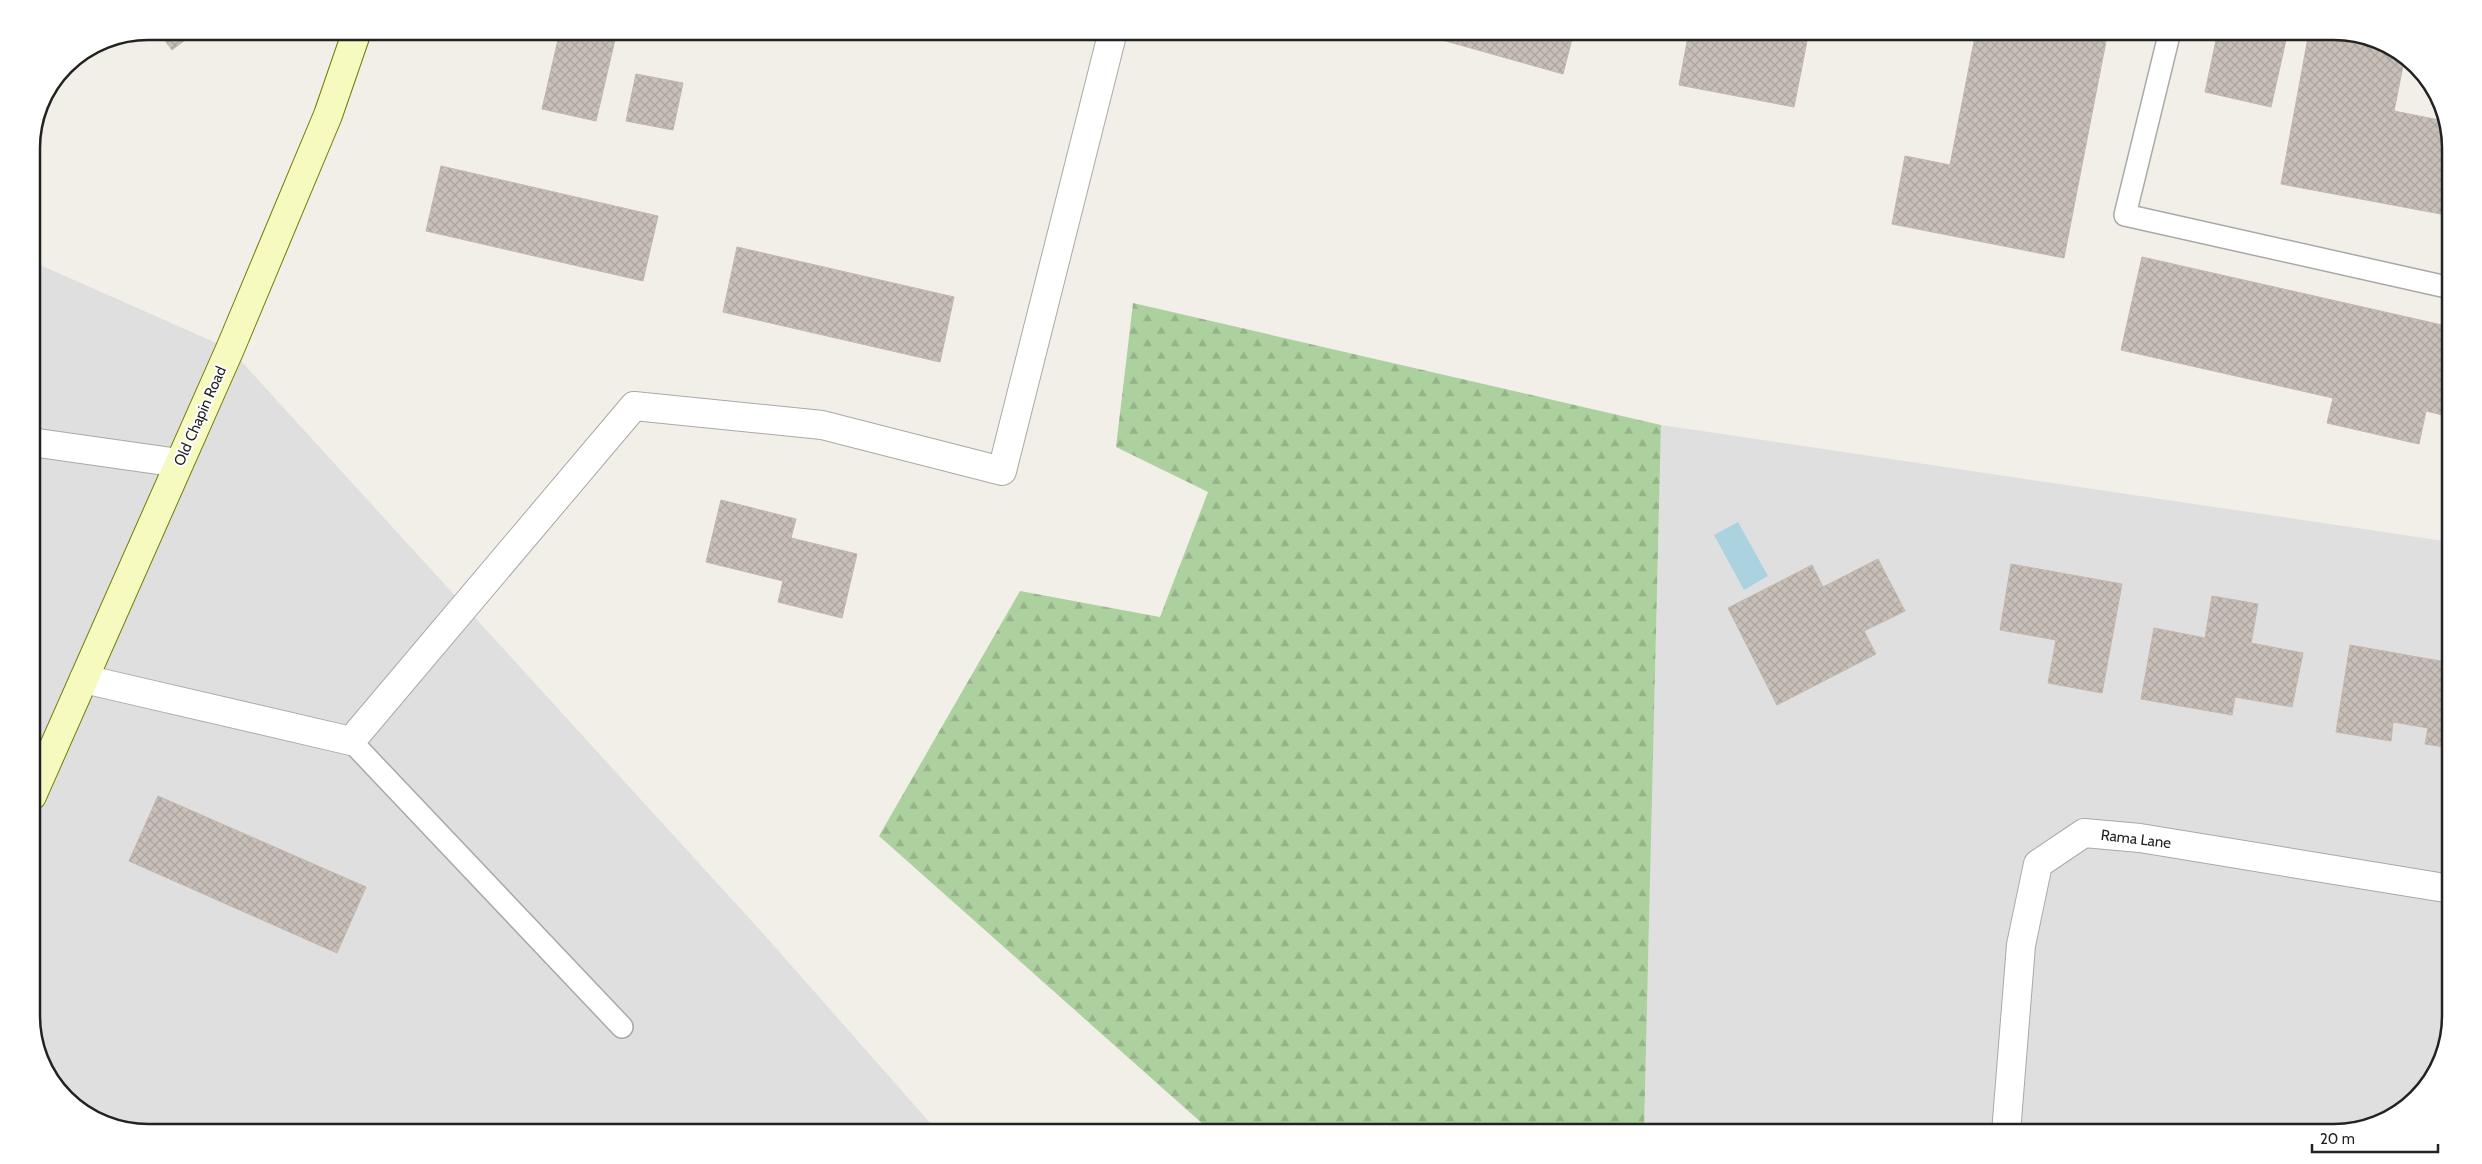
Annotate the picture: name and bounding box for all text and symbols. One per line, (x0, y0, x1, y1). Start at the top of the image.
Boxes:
street label: Old Chapin Road (170, 363, 230, 469)
street label: Rama Lane (2100, 826, 2172, 852)
scale bar (2312, 1122, 2438, 1154)
text: 20 m (2320, 1130, 2355, 1148)

